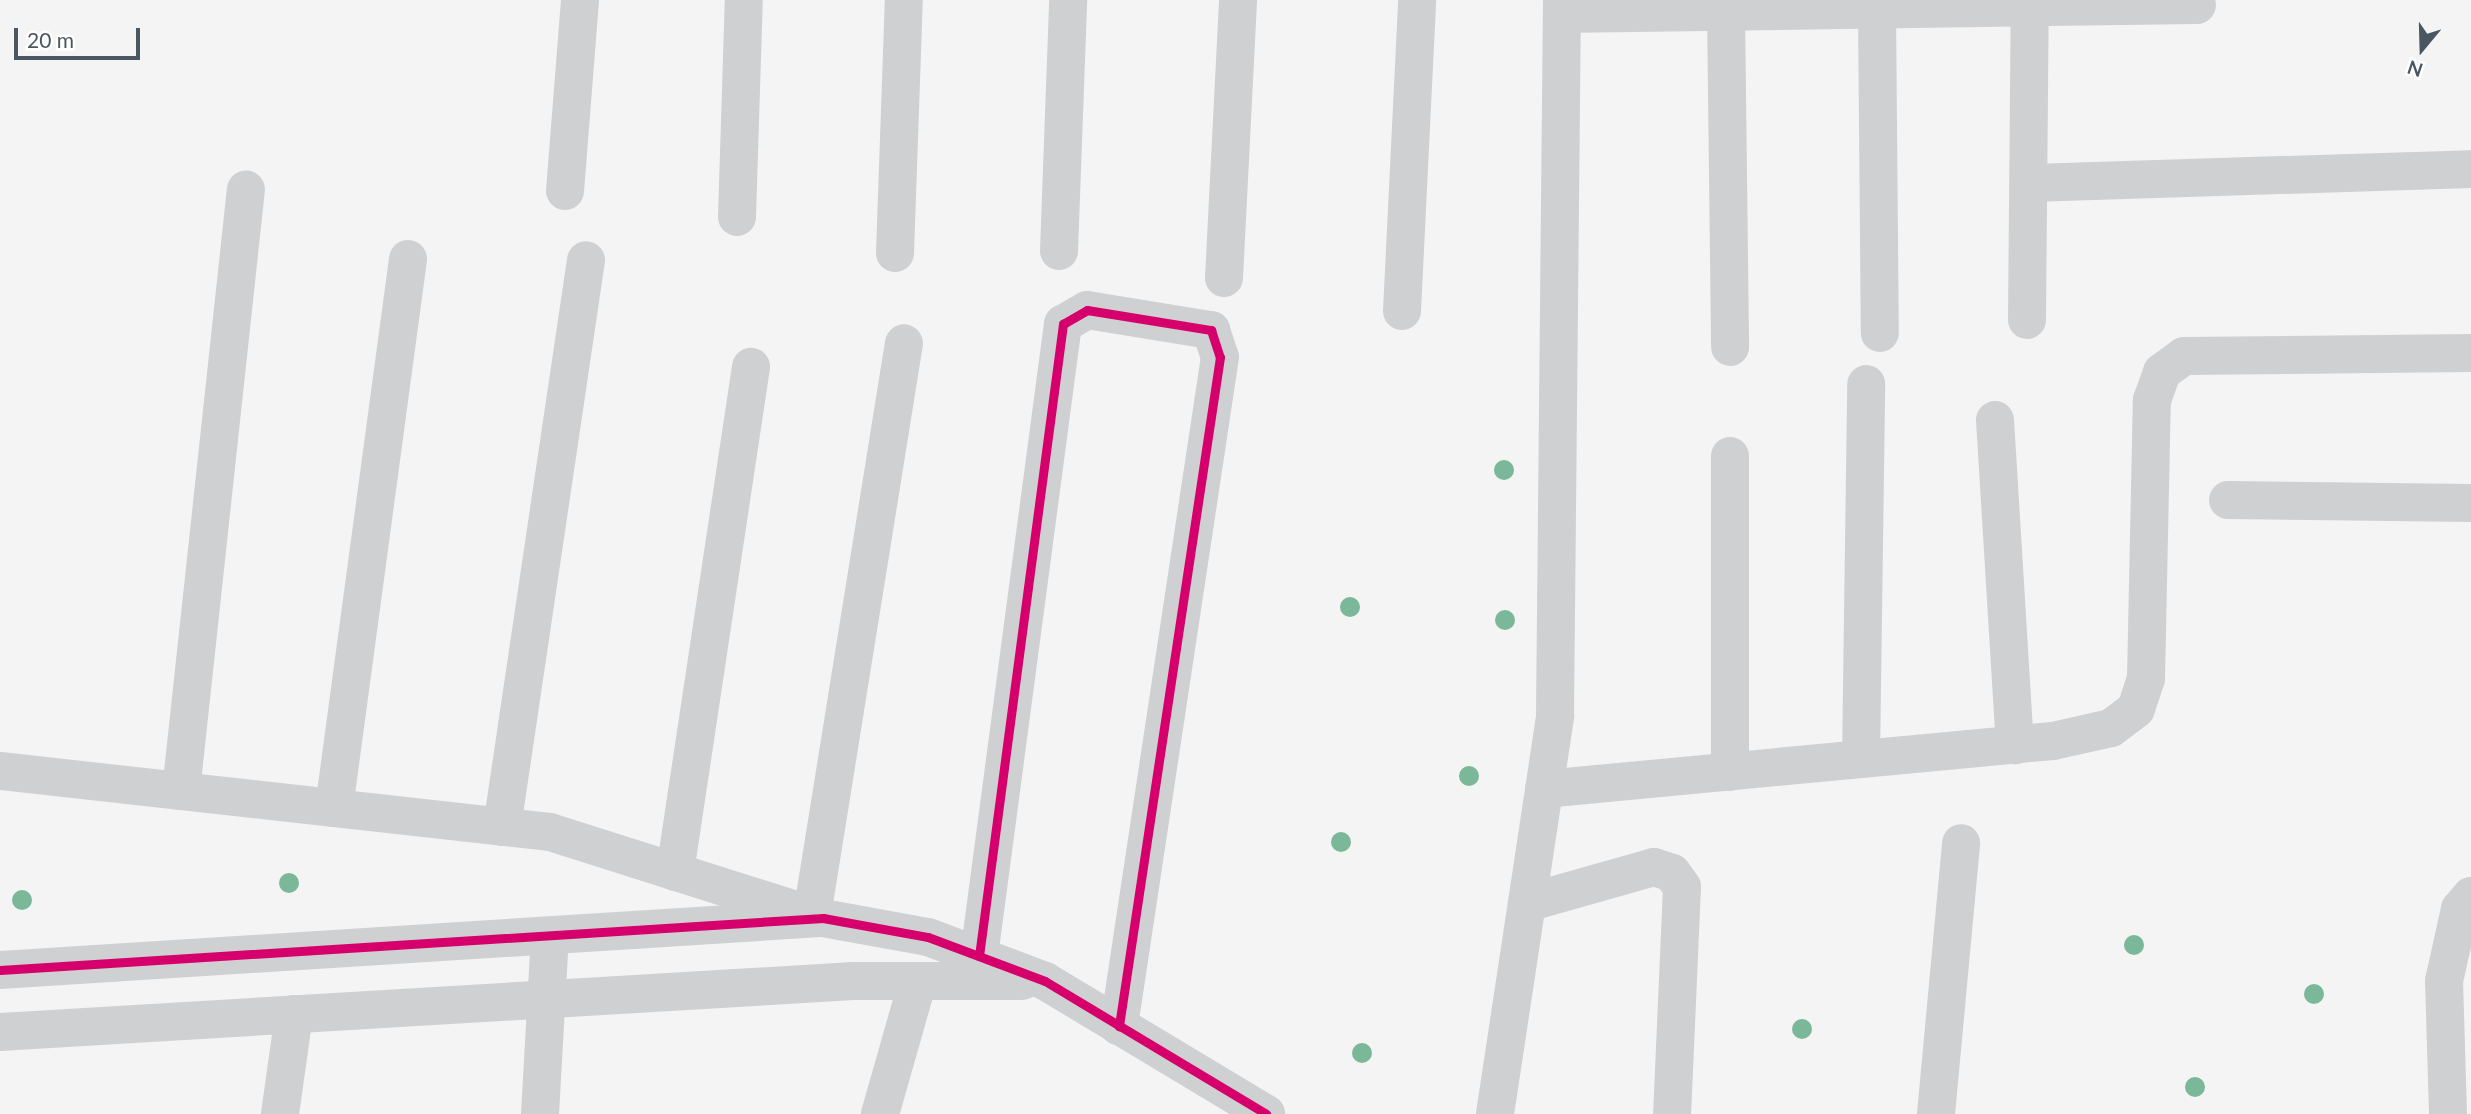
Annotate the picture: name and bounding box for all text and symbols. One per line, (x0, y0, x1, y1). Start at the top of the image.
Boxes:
scale bar (18, 14, 144, 58)
north arrow (2387, 14, 2457, 84)
text: 20 m (27, 27, 74, 52)
text: N (2404, 56, 2426, 83)

